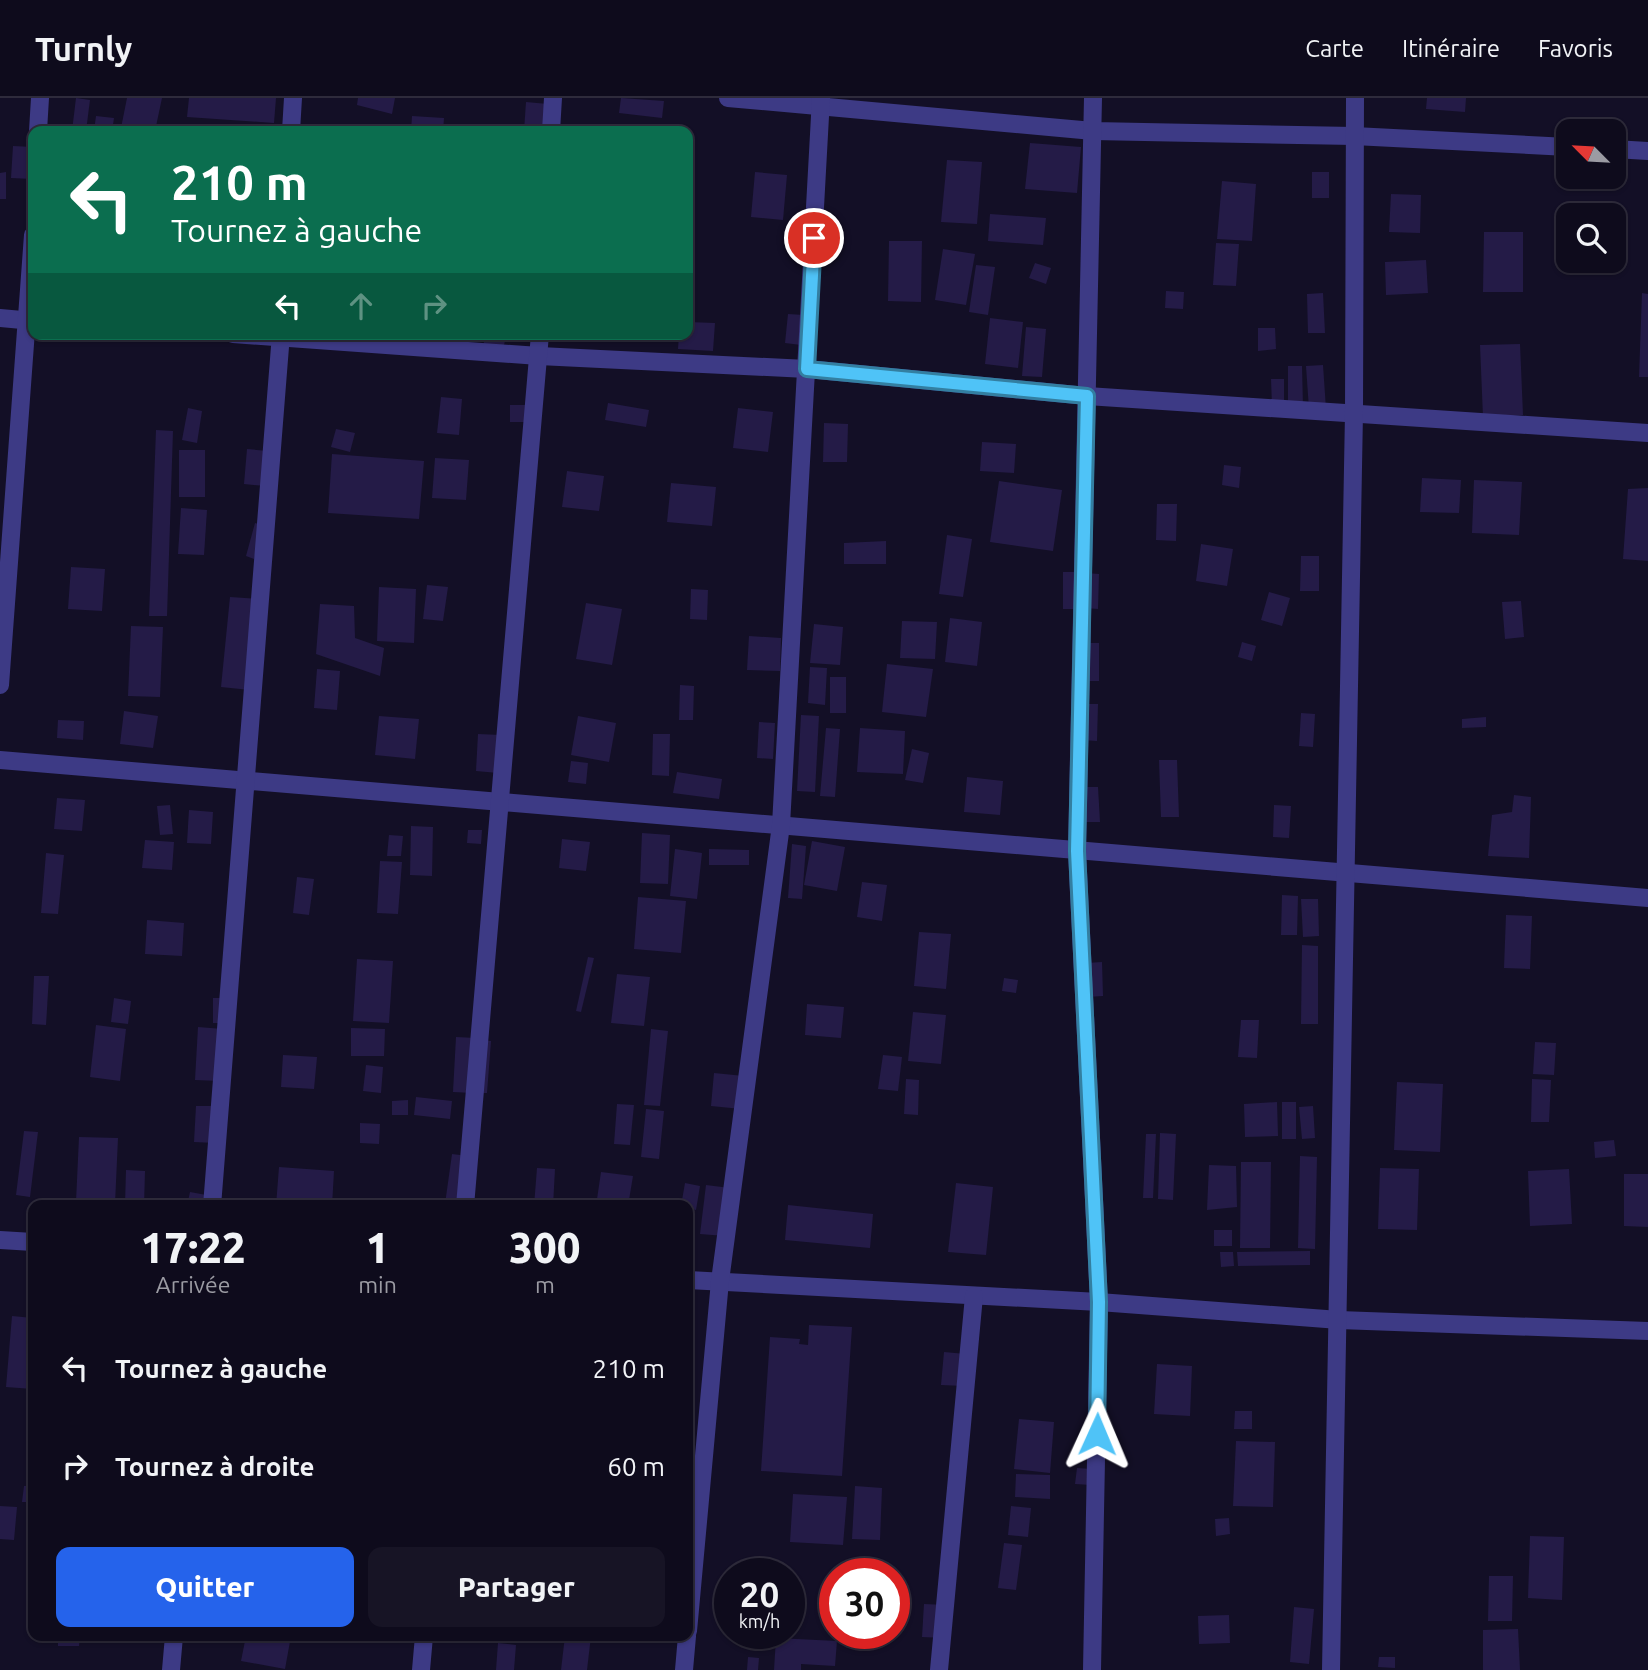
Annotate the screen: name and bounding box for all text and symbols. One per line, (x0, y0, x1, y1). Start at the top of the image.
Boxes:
text: Turnly (35, 30, 132, 67)
text: Carte (1305, 35, 1364, 62)
text: Itinéraire (1402, 35, 1500, 62)
text: Favoris (1538, 35, 1613, 62)
north arrow (1556, 119, 1626, 189)
map controls (1556, 119, 1626, 273)
icon: left (56, 154, 147, 245)
text: 210 m (171, 154, 308, 209)
button: search (1556, 203, 1626, 273)
pin (784, 208, 844, 268)
text: Tournez à gauche (171, 212, 422, 248)
icon: arrive (795, 219, 833, 257)
icon: left (269, 287, 307, 325)
icon: ahead (342, 287, 380, 325)
icon: right (415, 287, 453, 325)
text: 17:22 (141, 1224, 246, 1271)
text: 1 (366, 1224, 389, 1271)
text: 300 (509, 1224, 580, 1271)
text: Arrivée (156, 1272, 230, 1297)
text: min (358, 1272, 397, 1297)
text: m (535, 1272, 555, 1297)
icon: left (56, 1349, 94, 1387)
text: Tournez à gauche (115, 1354, 327, 1383)
text: 210 m (593, 1354, 665, 1383)
position arrow (1060, 1397, 1134, 1471)
icon: right (56, 1447, 94, 1485)
text: Tournez à droite (115, 1452, 314, 1481)
text: 60 m (607, 1452, 665, 1481)
button: Quitter (56, 1547, 354, 1627)
button: Partager (368, 1547, 665, 1627)
speed limit sign: 30 (819, 1558, 910, 1649)
text: 20 (740, 1574, 779, 1614)
text: km/h (739, 1611, 780, 1631)

